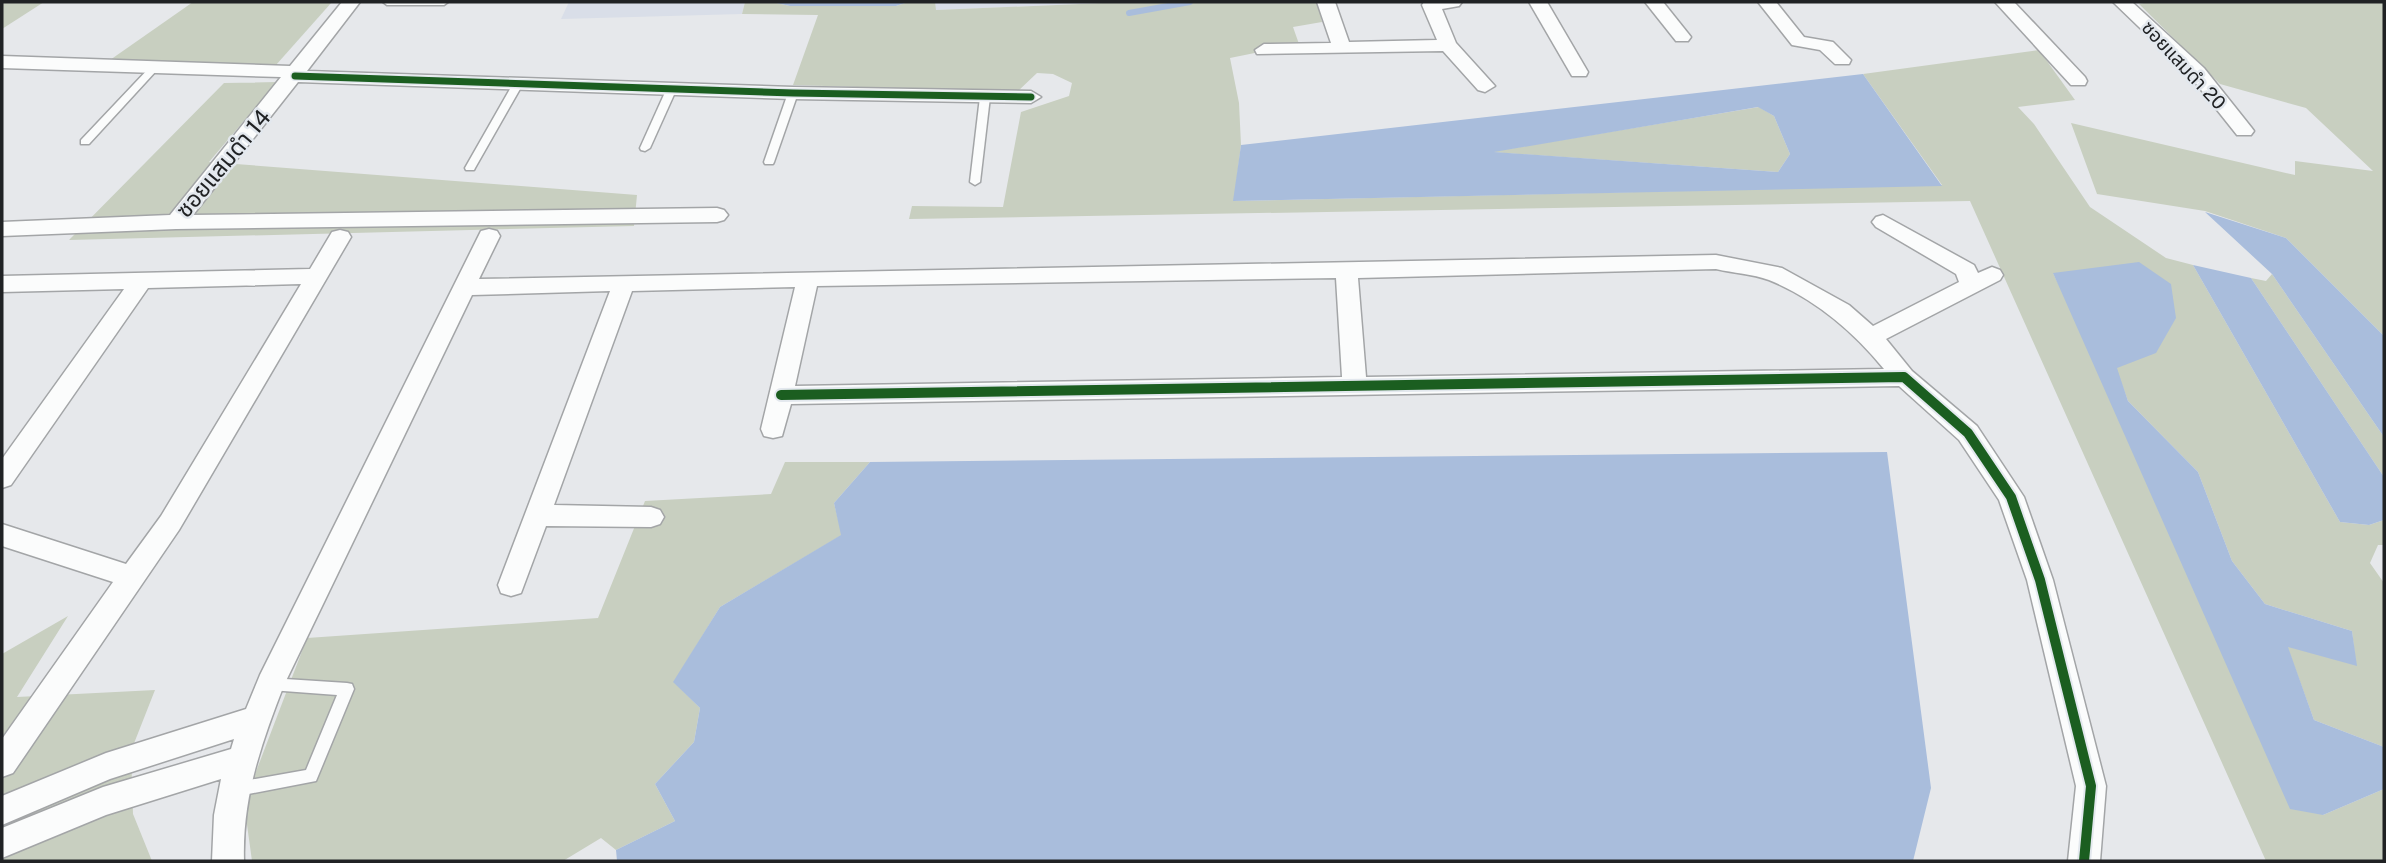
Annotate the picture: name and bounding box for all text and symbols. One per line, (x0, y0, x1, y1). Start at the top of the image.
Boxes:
street label: ซอยแสมดำ 20 (2137, 16, 2231, 114)
street label: ซอยแสมดำ 14 (170, 104, 276, 222)

